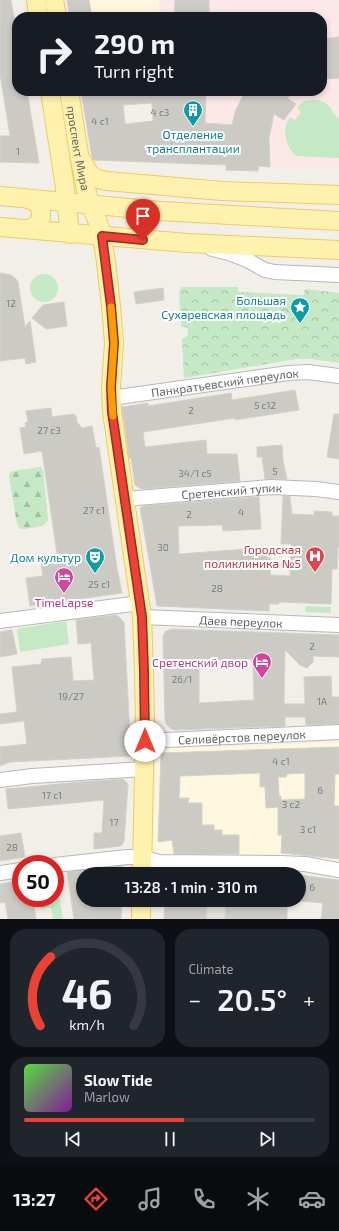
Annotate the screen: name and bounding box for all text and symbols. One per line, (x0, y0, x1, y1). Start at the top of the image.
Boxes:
text: 290 m (94, 26, 175, 60)
icon: right (28, 28, 80, 80)
text: Turn right (94, 60, 174, 82)
building icon: Отделение трансплантации (182, 99, 204, 127)
street label: проспект Мира (64, 105, 93, 192)
house number: 4 с3 (151, 106, 169, 118)
house number: 4 с1 (91, 115, 109, 127)
place label: Отделение трансплантации (146, 127, 240, 155)
house number: 1 (16, 145, 20, 157)
pin (126, 199, 160, 240)
icon: arrive (132, 205, 154, 227)
place label: Большая Сухаревская площадь (161, 293, 286, 322)
place icon: Большая Сухаревская площадь (289, 296, 311, 324)
house number: 12 (6, 297, 16, 309)
street label: Панкратьевский переулок (150, 365, 300, 399)
house number: 5 с12 (254, 399, 276, 411)
house number: 2 (188, 404, 194, 416)
house number: 27 с3 (37, 424, 61, 436)
house number: 5 (272, 465, 278, 477)
house number: 34/1 с5 (178, 467, 212, 479)
street label: Сретенский тупик (181, 480, 283, 501)
house number: 27 с1 (83, 504, 105, 516)
house number: 4 (238, 506, 244, 518)
house number: 2 (186, 508, 192, 520)
house number: 30 (157, 541, 169, 553)
place label: Городская поликлиника №5 (204, 542, 301, 570)
hospital icon: Городская поликлиника №5 (304, 545, 326, 573)
theatre icon: Дом культур (84, 546, 106, 574)
place label: Дом культур (10, 550, 81, 565)
hotel icon: TimeLapse (53, 566, 75, 594)
house number: 25 с1 (88, 578, 110, 590)
house number: 28 (211, 582, 223, 594)
place label: TimeLapse (34, 595, 94, 609)
street label: Даев переулок (199, 612, 284, 630)
house number: 2 (309, 640, 315, 652)
hotel icon: Сретенский двор (251, 651, 273, 679)
place label: Сретенский двор (152, 655, 248, 669)
house number: 26/1 (172, 673, 192, 685)
house number: 19/27 (58, 690, 84, 702)
house number: 1А (317, 695, 328, 707)
position arrow (124, 720, 166, 762)
street label: Селивёрстов переулок (178, 727, 307, 746)
house number: 4 с1 (272, 755, 290, 767)
house number: 6 (317, 784, 323, 796)
house number: 17 с1 (42, 789, 62, 801)
house number: 3 с2 (282, 798, 301, 810)
house number: 17 (109, 816, 119, 828)
house number: 3 c1 (300, 823, 316, 835)
house number: 28 (6, 841, 18, 853)
speed limit sign: 50 (12, 855, 64, 907)
text: 13:28 · 1 min · 310 m (125, 878, 257, 896)
house number: 6 (309, 881, 315, 893)
text: Climate (189, 961, 233, 977)
text: 46 (62, 967, 113, 1017)
text: 20.5° (217, 981, 287, 1017)
text: − (189, 986, 201, 1012)
text: + (303, 986, 315, 1012)
text: km/h (70, 1016, 105, 1033)
text: Slow Tide (84, 1071, 152, 1089)
text: Marlow (84, 1089, 130, 1105)
icon: previous (62, 1128, 84, 1150)
icon: pause (159, 1128, 181, 1150)
icon: next (256, 1128, 278, 1150)
icon: directions (82, 1185, 110, 1213)
icon: music (136, 1185, 164, 1213)
icon: phone (190, 1185, 218, 1213)
icon: climate (244, 1185, 272, 1213)
icon: car (298, 1185, 326, 1213)
text: 13:27 (13, 1188, 56, 1210)

